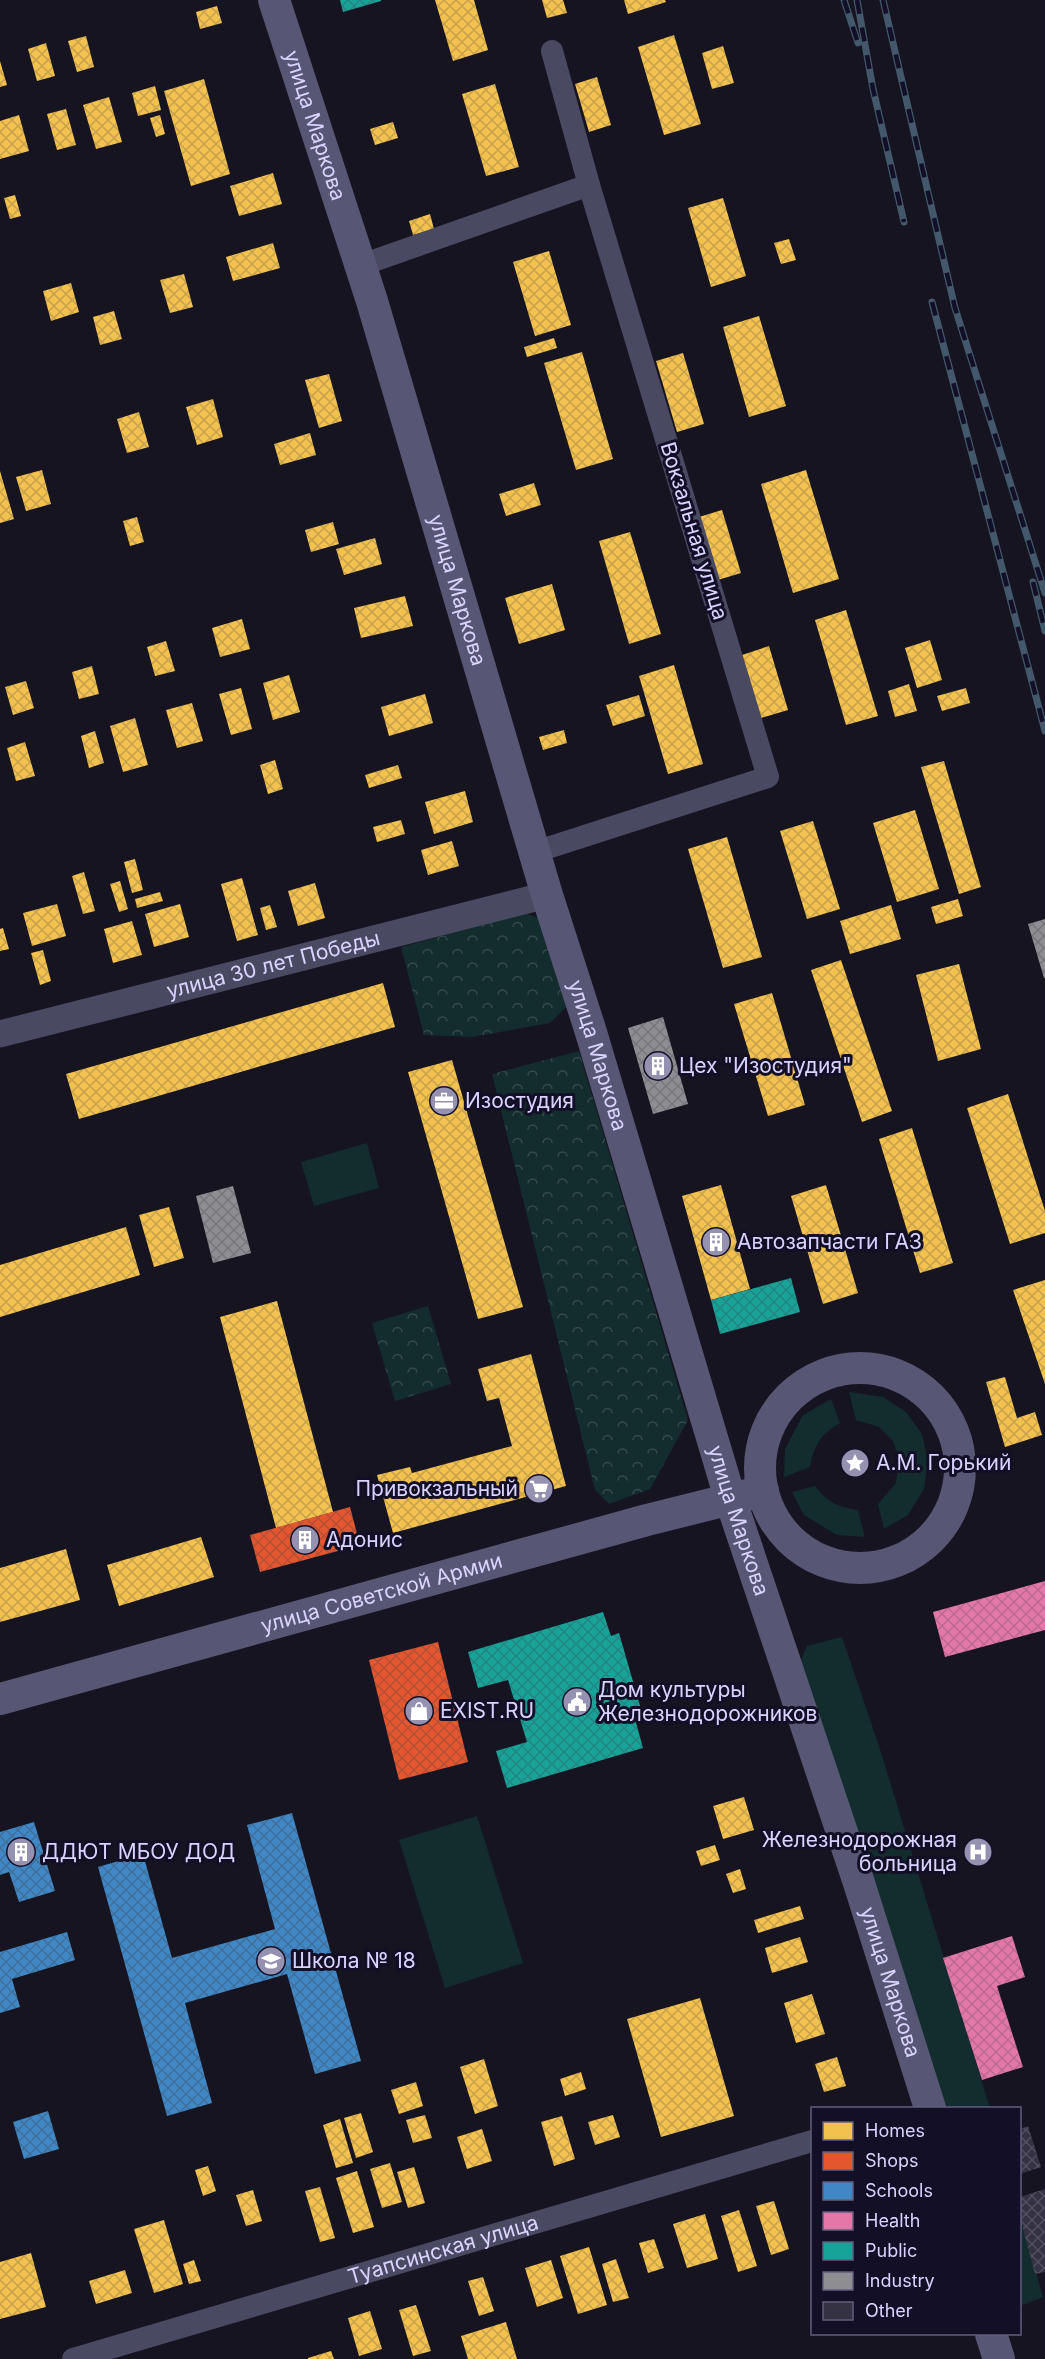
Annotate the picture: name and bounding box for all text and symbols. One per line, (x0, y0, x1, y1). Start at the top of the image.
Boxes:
street label: улица Маркова (279, 47, 351, 204)
street label: Вокзальная улица (656, 439, 733, 623)
street label: улица Маркова (424, 511, 492, 669)
street label: улица 30 лет Победы (164, 925, 383, 1003)
street label: улица Маркова (563, 977, 633, 1134)
building icon: Цех "Изостудия" (642, 1050, 674, 1082)
place label: Цех "Изостудия" (679, 1053, 852, 1078)
office icon: Изостудия (428, 1085, 460, 1117)
place label: Изостудия (465, 1088, 574, 1113)
building icon: Автозапчасти ГАЗ (700, 1226, 732, 1258)
place label: Автозапчасти ГАЗ (737, 1229, 922, 1254)
street label: улица Маркова (703, 1442, 775, 1599)
place icon: А.М. Горький (839, 1447, 871, 1479)
place label: А.М. Горький (876, 1450, 1011, 1475)
supermarket icon: Привокзальный (523, 1473, 555, 1505)
place label: Привокзальный (355, 1476, 518, 1501)
building icon: Адонис (289, 1524, 321, 1556)
place label: Адонис (326, 1527, 403, 1552)
street label: улица Советской Армии (258, 1548, 505, 1638)
place label: Дом культуры Железнодорожников (598, 1677, 818, 1726)
public building icon: Дом культуры Железнодорожников (561, 1686, 593, 1718)
shop icon: EXIST.RU (403, 1695, 435, 1727)
place label: EXIST.RU (440, 1698, 534, 1723)
place label: Железнодорожная больница (762, 1827, 957, 1876)
building icon: ДДЮТ МБОУ ДОД (5, 1836, 37, 1868)
hospital icon: Железнодорожная больница (962, 1836, 994, 1868)
place label: ДДЮТ МБОУ ДОД (42, 1839, 235, 1864)
street label: улица Маркова (855, 1904, 926, 2060)
school or university icon: Школа № 18 (255, 1945, 287, 1977)
place label: Школа № 18 (292, 1948, 416, 1973)
legend (811, 2107, 1021, 2335)
text: Homes (865, 2120, 925, 2141)
text: Shops (865, 2150, 919, 2171)
text: Schools (865, 2180, 933, 2201)
street label: Туапсинская улица (345, 2209, 541, 2289)
text: Health (865, 2210, 920, 2231)
text: Public (865, 2240, 917, 2261)
text: Industry (865, 2270, 935, 2291)
text: Other (865, 2300, 913, 2321)

